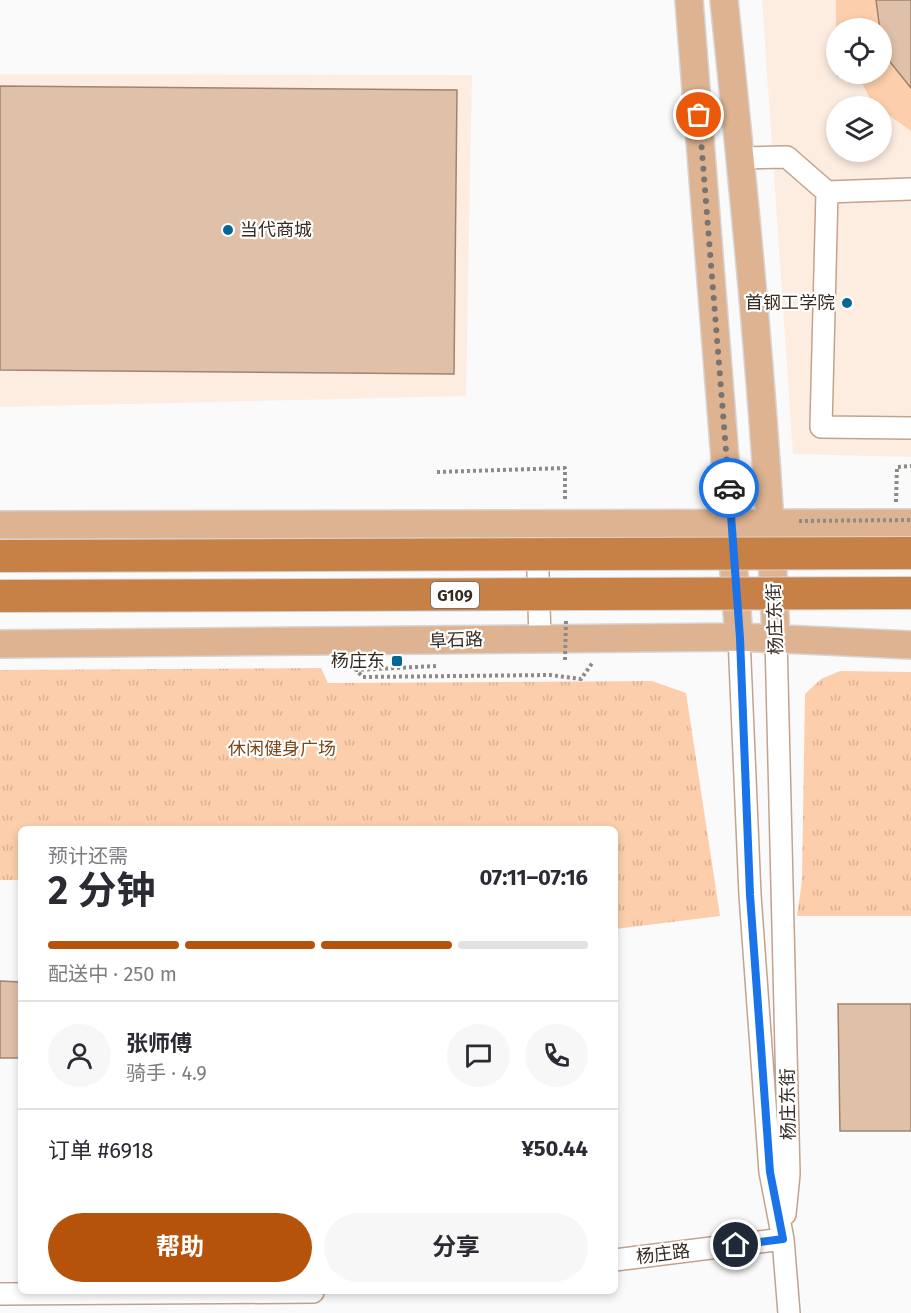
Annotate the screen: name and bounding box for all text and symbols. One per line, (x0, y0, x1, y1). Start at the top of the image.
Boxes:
map controls (826, 18, 892, 162)
button: locate (826, 18, 892, 84)
pin (673, 89, 724, 140)
button: layers (826, 96, 892, 162)
icon: bag (682, 98, 715, 131)
place label: 当代商城 (240, 219, 312, 241)
marker: 当代商城 (221, 223, 235, 237)
place label: 首钢工学院 (745, 292, 835, 314)
marker: 首钢工学院 (840, 296, 854, 310)
courier (699, 458, 759, 518)
icon: car (713, 472, 746, 505)
road number: G109 (431, 582, 479, 608)
street label: 杨庄东街 (763, 583, 787, 655)
street label: 阜石路 (429, 628, 483, 652)
place label: 杨庄东 (331, 650, 385, 672)
marker: 杨庄东 (390, 654, 404, 668)
park label: 休闲健身广场 (228, 738, 336, 760)
text: 预计还需 (48, 844, 128, 868)
text: 07:11–07:16 (479, 864, 588, 891)
text: 2 分钟 (48, 868, 155, 914)
text: 配送中 · 250 m (48, 962, 177, 986)
button: person (48, 1024, 111, 1087)
button: chat (447, 1024, 510, 1087)
button: phone (525, 1024, 588, 1087)
text: 张师傅 (126, 1030, 192, 1057)
text: 骑手 · 4.9 (126, 1061, 207, 1085)
street label: 杨庄东街 (776, 1068, 800, 1140)
text: ¥50.44 (521, 1135, 588, 1162)
text: 订单 #6918 (48, 1137, 153, 1164)
button: 帮助 (48, 1213, 312, 1282)
button: 分享 (324, 1213, 588, 1282)
pin (710, 1219, 761, 1270)
icon: home (719, 1228, 752, 1261)
street label: 杨庄路 (635, 1240, 691, 1268)

